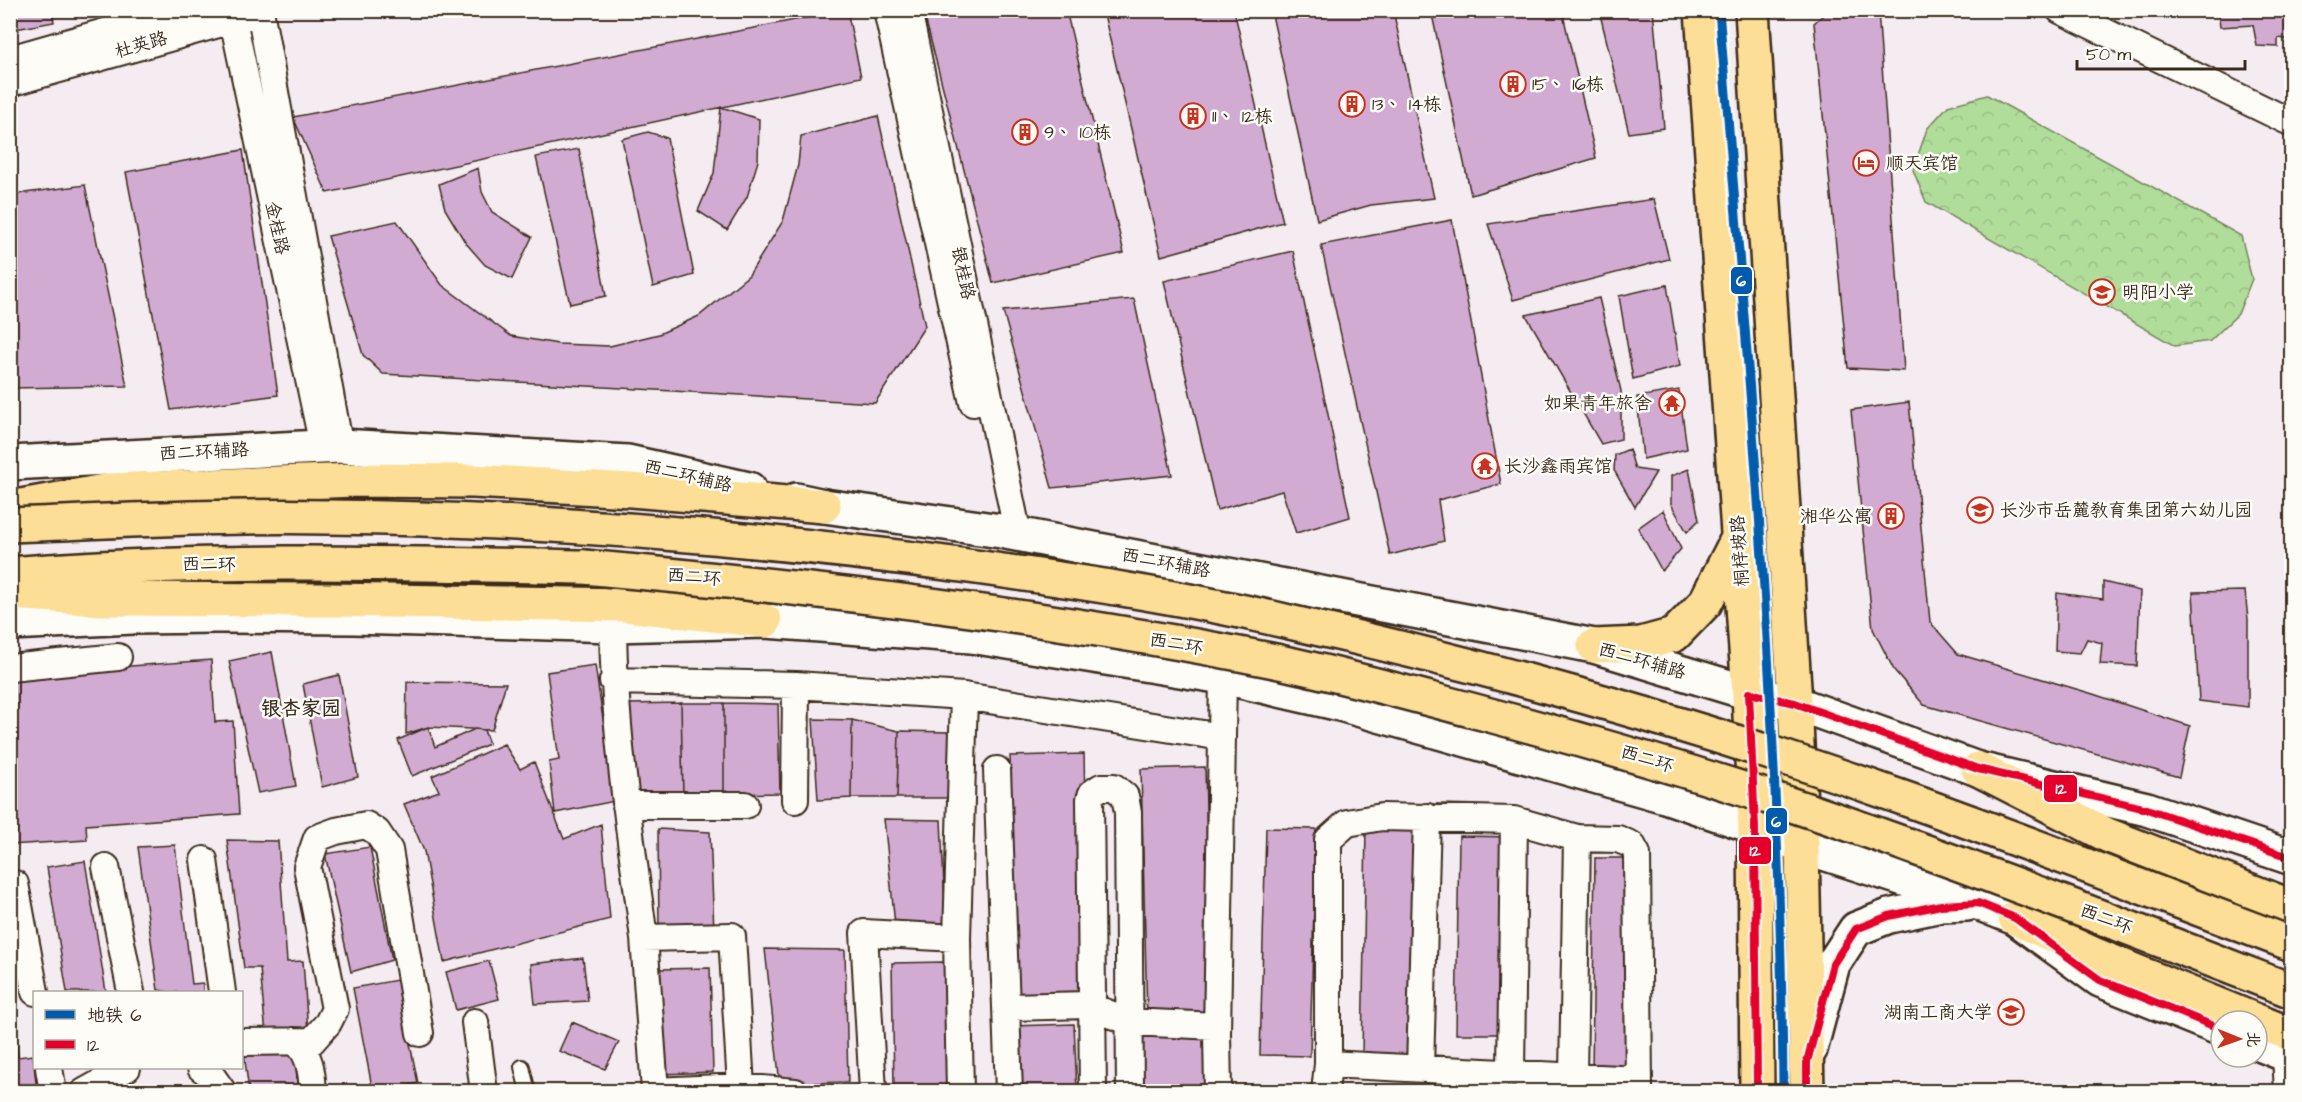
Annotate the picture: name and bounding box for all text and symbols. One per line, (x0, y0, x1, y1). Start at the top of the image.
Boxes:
street label: 杜英路 (112, 26, 170, 64)
scale bar (2077, 33, 2245, 71)
text: 50 m (2086, 42, 2131, 67)
building icon: 15、 16栋 (1498, 69, 1528, 99)
place label: 15、 16栋 (1532, 72, 1604, 97)
building icon: 13、 14栋 (1337, 89, 1367, 119)
place label: 13、 14栋 (1372, 92, 1441, 117)
building icon: 11、 12栋 (1178, 101, 1208, 131)
place label: 11、 12栋 (1212, 104, 1272, 129)
building icon: 9、 10栋 (1010, 117, 1040, 147)
place label: 9、 10栋 (1044, 120, 1111, 145)
hotel icon: 顺天宾馆 (1851, 148, 1881, 178)
place label: 顺天宾馆 (1886, 151, 1958, 176)
street label: 金桂路 (259, 199, 295, 257)
street label: 银桂路 (945, 244, 981, 302)
line badge: 6 (1730, 266, 1753, 295)
text: 6 (1736, 270, 1746, 292)
school or university icon: 明阳小学 (2087, 277, 2117, 307)
place label: 明阳小学 (2122, 280, 2194, 305)
temple icon: 如果青年旅舍 (1657, 388, 1687, 418)
place label: 如果青年旅舍 (1544, 391, 1652, 416)
street label: 西二环辅路 (158, 437, 250, 467)
temple icon: 长沙鑫雨宾馆 (1470, 451, 1500, 481)
street label: 西二环辅路 (641, 454, 735, 498)
place label: 长沙鑫雨宾馆 (1504, 454, 1612, 479)
school or university icon: 长沙市岳麓教育集团第六幼儿园 (1965, 495, 1995, 525)
place label: 长沙市岳麓教育集团第六幼儿园 (2000, 498, 2252, 523)
building icon: 湘华公寓 (1876, 501, 1906, 531)
place label: 湘华公寓 (1800, 504, 1872, 529)
street label: 桐梓坡路 (1725, 514, 1755, 588)
street label: 西二环辅路 (1119, 542, 1213, 584)
street label: 西二环 (182, 552, 236, 577)
street label: 西二环 (666, 562, 722, 592)
street label: 西二环 (1147, 627, 1205, 661)
street label: 西二环辅路 (1595, 637, 1689, 685)
district label: 银杏家园 (261, 695, 341, 723)
street label: 西二环 (1618, 739, 1676, 779)
line badge: 12 (2043, 774, 2078, 803)
text: 12 (2055, 778, 2067, 800)
line badge: 6 (1765, 807, 1788, 835)
text: 6 (1771, 811, 1781, 833)
line badge: 12 (1738, 836, 1772, 865)
text: 12 (1749, 840, 1761, 862)
street label: 西二环 (2076, 898, 2136, 940)
legend (33, 991, 243, 1069)
school or university icon: 湖南工商大学 (1996, 997, 2026, 1027)
place label: 湖南工商大学 (1884, 1000, 1992, 1025)
text: 地铁 6 (87, 1003, 142, 1028)
north arrow (2209, 1009, 2269, 1069)
text: 北 (2242, 1031, 2264, 1047)
text: 12 (87, 1033, 100, 1058)

